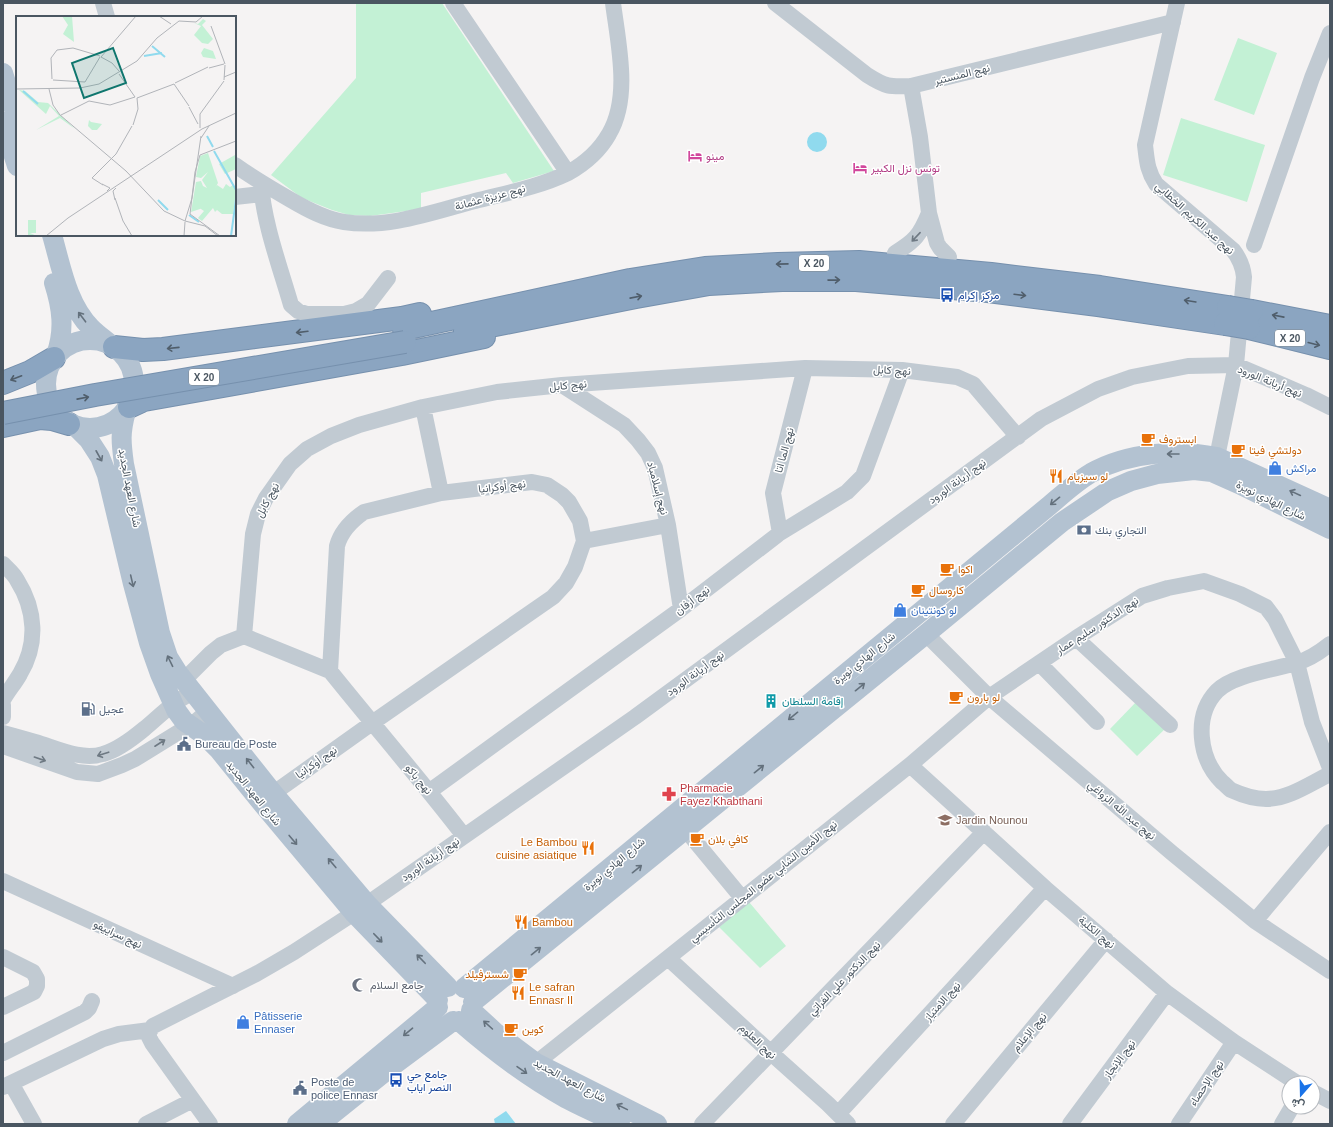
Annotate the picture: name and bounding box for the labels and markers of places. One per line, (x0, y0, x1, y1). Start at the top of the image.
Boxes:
hotel icon: مينو (687, 148, 703, 164)
place label: مينو (706, 150, 725, 163)
hotel icon: تونس نزل الكبير (852, 160, 868, 176)
place label: تونس نزل الكبير (870, 162, 941, 175)
bus stop icon: مركز إكرام (939, 287, 955, 303)
place label: مركز إكرام (958, 289, 999, 303)
cafe icon: ابستروف (1140, 431, 1156, 447)
place label: ابستروف (1159, 433, 1197, 446)
cafe icon: دولتشي فيتا (1230, 442, 1246, 458)
place label: دولتشي فيتا (1249, 444, 1302, 460)
shop icon: مراكش (1267, 460, 1283, 476)
place label: مراكش (1286, 462, 1317, 475)
restaurant icon: لو سيزيام (1048, 468, 1064, 484)
place label: لو سيزيام (1067, 470, 1108, 484)
bank icon: التجاري بنك (1076, 522, 1092, 538)
place label: التجاري بنك (1095, 524, 1147, 540)
cafe icon: اكوا (939, 561, 955, 577)
place label: اكوا (958, 563, 973, 576)
cafe icon: كاروسال (910, 582, 926, 598)
place label: كاروسال (929, 584, 964, 597)
shop icon: لو كونتينان (892, 602, 908, 618)
place label: لو كونتينان (911, 604, 957, 617)
cafe icon: لو بارون (948, 689, 964, 705)
place label: لو بارون (967, 691, 1000, 704)
building icon: إقامة السلطان (763, 693, 779, 709)
place label: إقامة السلطان (782, 695, 844, 708)
fuel station icon: عجيل (80, 701, 96, 717)
place label: عجيل (99, 703, 124, 716)
public building icon: Bureau de Poste (176, 736, 192, 752)
place label: Bureau de Poste (195, 738, 277, 750)
place label: Pharmacie Fayez Khabthani (680, 782, 763, 807)
pharmacy icon: Pharmacie Fayez Khabthani (661, 786, 677, 802)
school or university icon: Jardin Nounou (937, 812, 953, 828)
place label: Jardin Nounou (956, 814, 1028, 826)
cafe icon: كافي بلان (689, 831, 705, 847)
place label: كافي بلان (708, 833, 748, 849)
place label: Le Bambou cuisine asiatique (496, 836, 577, 861)
restaurant icon: Le Bambou cuisine asiatique (580, 840, 596, 856)
restaurant icon: Bambou (513, 914, 529, 930)
place label: Bambou (532, 916, 573, 928)
cafe icon: شسترفيلد (512, 966, 528, 982)
place label: شسترفيلد (465, 968, 509, 981)
mosque icon: جامع السلام (351, 977, 367, 993)
place label: جامع السلام (370, 979, 424, 993)
place label: Le safran Ennasr II (529, 981, 575, 1006)
restaurant icon: Le safran Ennasr II (510, 985, 526, 1001)
place label: Pâtisserie Ennaser (254, 1010, 302, 1035)
shop icon: Pâtisserie Ennaser (235, 1014, 251, 1030)
cafe icon: كوين (503, 1021, 519, 1037)
place label: كوين (522, 1023, 544, 1036)
place label: جامع حي النصر اياب (407, 1068, 452, 1094)
bus stop icon: جامع حي النصر اياب (388, 1072, 404, 1088)
place label: Poste de police Ennasr (311, 1076, 378, 1101)
public building icon: Poste de police Ennasr (292, 1080, 308, 1096)

